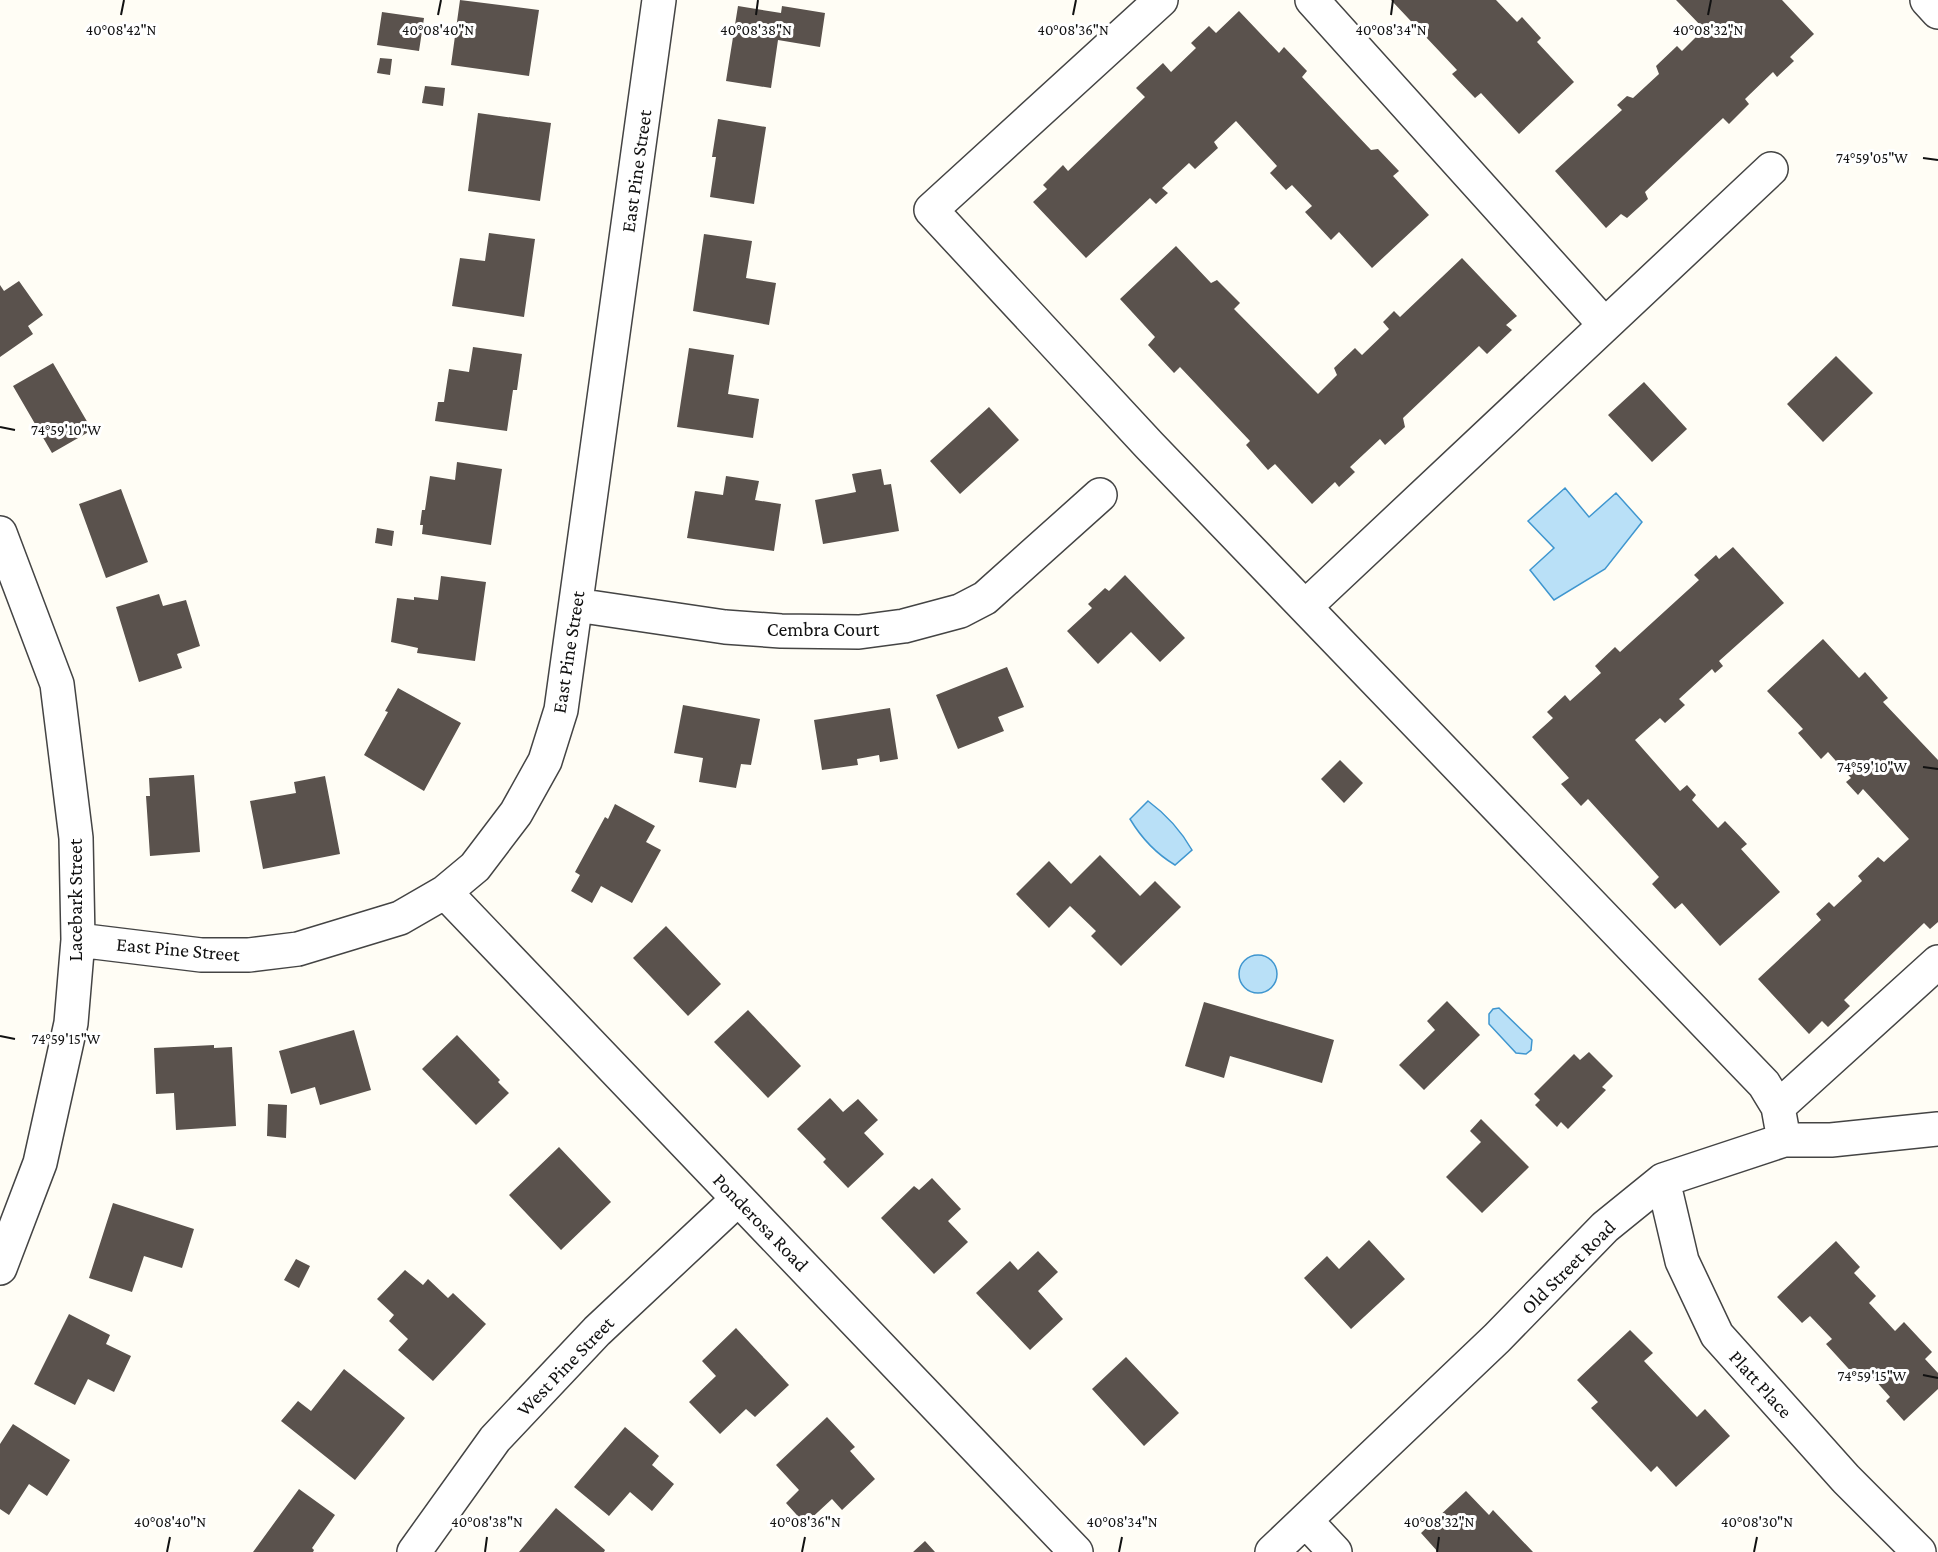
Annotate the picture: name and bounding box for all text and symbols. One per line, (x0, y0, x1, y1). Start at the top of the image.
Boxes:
text: 40°08'42"N (86, 22, 157, 38)
text: 40°08'40"N (402, 22, 474, 38)
text: 40°08'38"N (720, 22, 792, 38)
text: 40°08'36"N (1037, 22, 1109, 38)
text: 40°08'34"N (1355, 22, 1427, 38)
text: 40°08'32"N (1673, 22, 1744, 38)
street label: East Pine Street (616, 108, 656, 234)
text: 74°59'05"W (1836, 150, 1908, 166)
text: 74°59'10"W (31, 422, 101, 438)
street label: East Pine Street (547, 589, 589, 715)
street label: Cembra Court (767, 618, 880, 640)
text: 74°59'10"W (1837, 759, 1907, 775)
street label: Lacebark Street (64, 838, 86, 961)
street label: East Pine Street (115, 933, 241, 965)
text: 74°59'15"W (32, 1031, 101, 1047)
street label: Ponderosa Road (709, 1168, 814, 1276)
street label: Old Street Road (1516, 1215, 1620, 1319)
street label: West Pine Street (512, 1311, 618, 1420)
street label: Platt Place (1725, 1346, 1797, 1422)
text: 74°59'15"W (1838, 1368, 1907, 1384)
text: 40°08'40"N (134, 1514, 206, 1530)
text: 40°08'38"N (451, 1514, 523, 1530)
text: 40°08'36"N (769, 1514, 841, 1530)
text: 40°08'34"N (1086, 1514, 1158, 1530)
text: 40°08'32"N (1404, 1514, 1475, 1530)
text: 40°08'30"N (1721, 1514, 1793, 1530)

